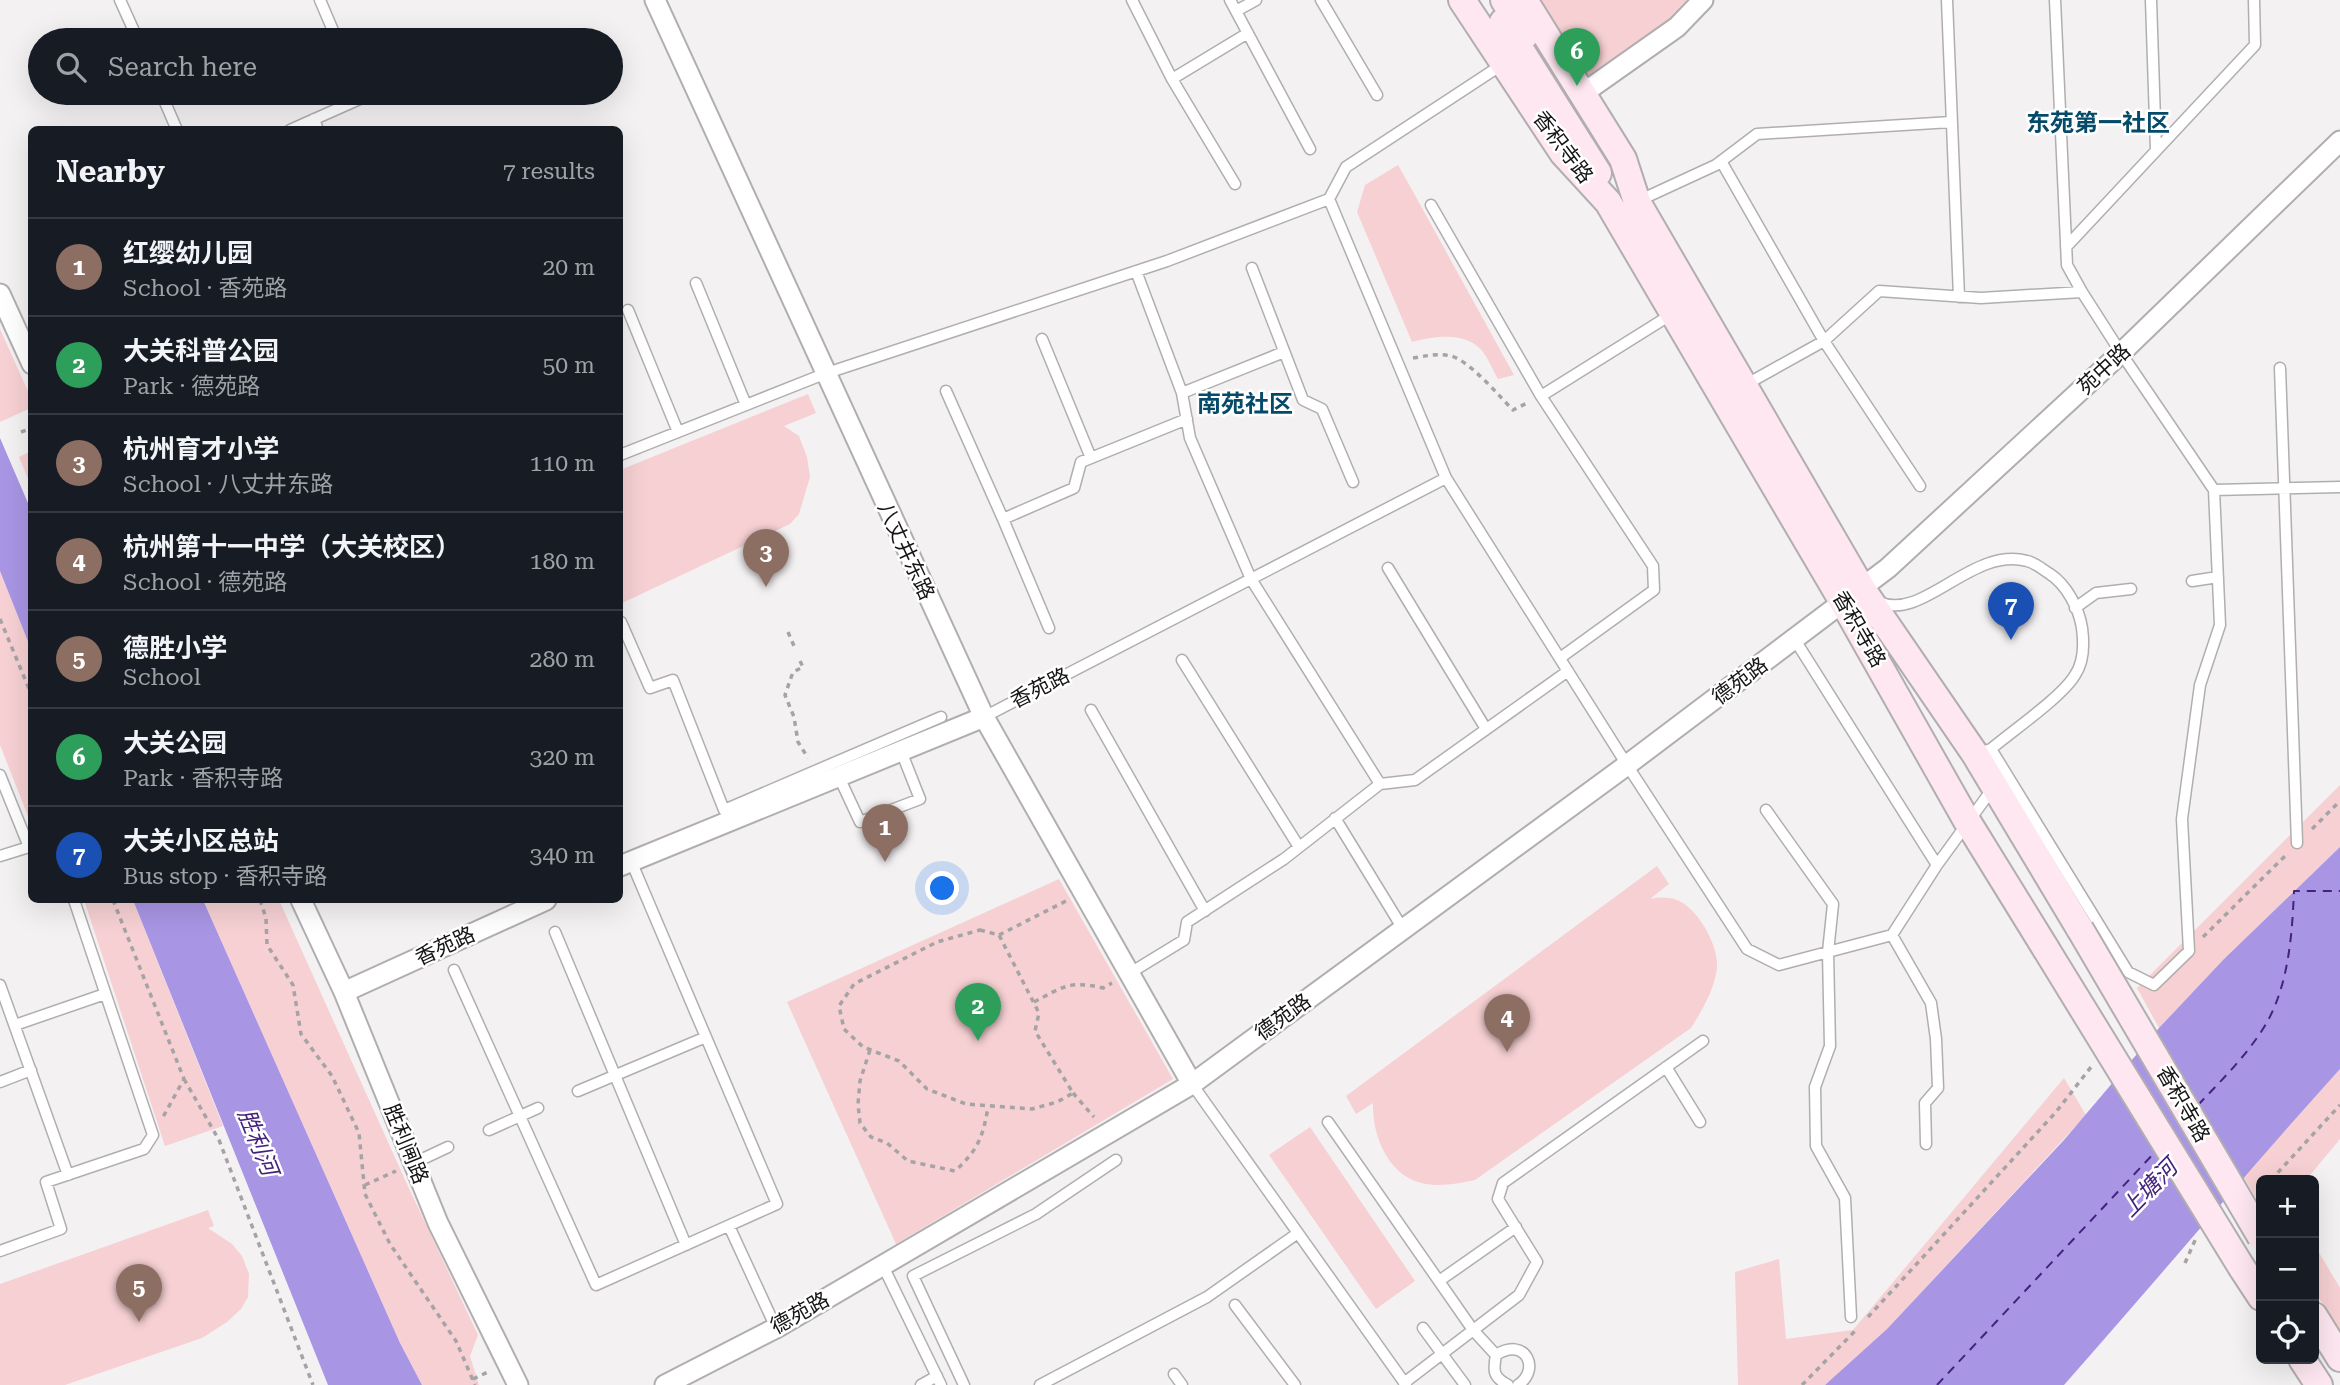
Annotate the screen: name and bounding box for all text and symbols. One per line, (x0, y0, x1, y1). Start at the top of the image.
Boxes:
search box (28, 28, 623, 105)
pin: 6 (1554, 28, 1600, 86)
icon: search (52, 48, 90, 86)
text: Search here (108, 52, 257, 82)
street label: 香积寺路 (1528, 106, 1598, 188)
district label: 东苑第一社区 (2026, 109, 2170, 137)
text: Nearby (56, 154, 165, 189)
text: 7 results (503, 158, 595, 185)
text: 红缨幼儿园 (123, 238, 253, 268)
text: 1 (73, 254, 85, 281)
text: 20 m (542, 254, 595, 281)
text: School · 香苑路 (123, 275, 287, 302)
text: 大关科普公园 (123, 336, 279, 366)
street label: 苑中路 (2073, 339, 2135, 399)
text: 2 (73, 352, 85, 379)
text: 50 m (542, 352, 595, 379)
text: Park · 德苑路 (123, 373, 260, 400)
district label: 南苑社区 (1197, 390, 1293, 418)
text: 杭州育才小学 (123, 434, 279, 464)
text: 3 (73, 450, 85, 477)
text: 110 m (530, 450, 595, 477)
text: School · 八丈井东路 (123, 471, 333, 498)
street label: 八丈井东路 (873, 498, 939, 604)
pin: 3 (743, 529, 789, 587)
text: 杭州第十一中学（大关校区） (123, 532, 461, 562)
text: 4 (73, 548, 85, 575)
text: 180 m (530, 548, 595, 575)
text: School · 德苑路 (123, 569, 287, 596)
pin: 7 (1988, 582, 2034, 640)
street label: 香积寺路 (1828, 587, 1890, 671)
text: 德胜小学 (123, 633, 227, 663)
text: 5 (73, 646, 85, 673)
text: 280 m (530, 646, 595, 673)
street label: 德苑路 (1708, 652, 1772, 710)
street label: 香苑路 (1006, 663, 1074, 713)
text: School (123, 664, 201, 691)
text: 大关公园 (123, 728, 227, 758)
text: 6 (73, 744, 85, 771)
text: 320 m (530, 744, 595, 771)
text: Park · 香积寺路 (123, 765, 283, 792)
pin: 1 (862, 804, 908, 862)
text: 大关小区总站 (123, 826, 279, 856)
text: 7 (73, 842, 85, 869)
text: 340 m (530, 842, 595, 869)
text: Bus stop · 香积寺路 (123, 863, 327, 890)
your location (925, 871, 959, 905)
street label: 香苑路 (411, 922, 479, 970)
pin: 2 (955, 983, 1001, 1041)
street label: 德苑路 (1250, 989, 1316, 1045)
pin: 4 (1484, 994, 1530, 1052)
street label: 香积寺路 (2152, 1062, 2214, 1146)
street label: 胜利闸路 (379, 1101, 433, 1187)
water label: 胜利河 (232, 1105, 284, 1183)
water label: 上塘河 (2116, 1151, 2186, 1223)
map controls (2256, 1175, 2319, 1364)
button: + (2256, 1175, 2319, 1238)
button: − (2256, 1238, 2319, 1301)
pin: 5 (116, 1264, 162, 1322)
street label: 德苑路 (767, 1287, 833, 1339)
button: locate (2256, 1301, 2319, 1364)

